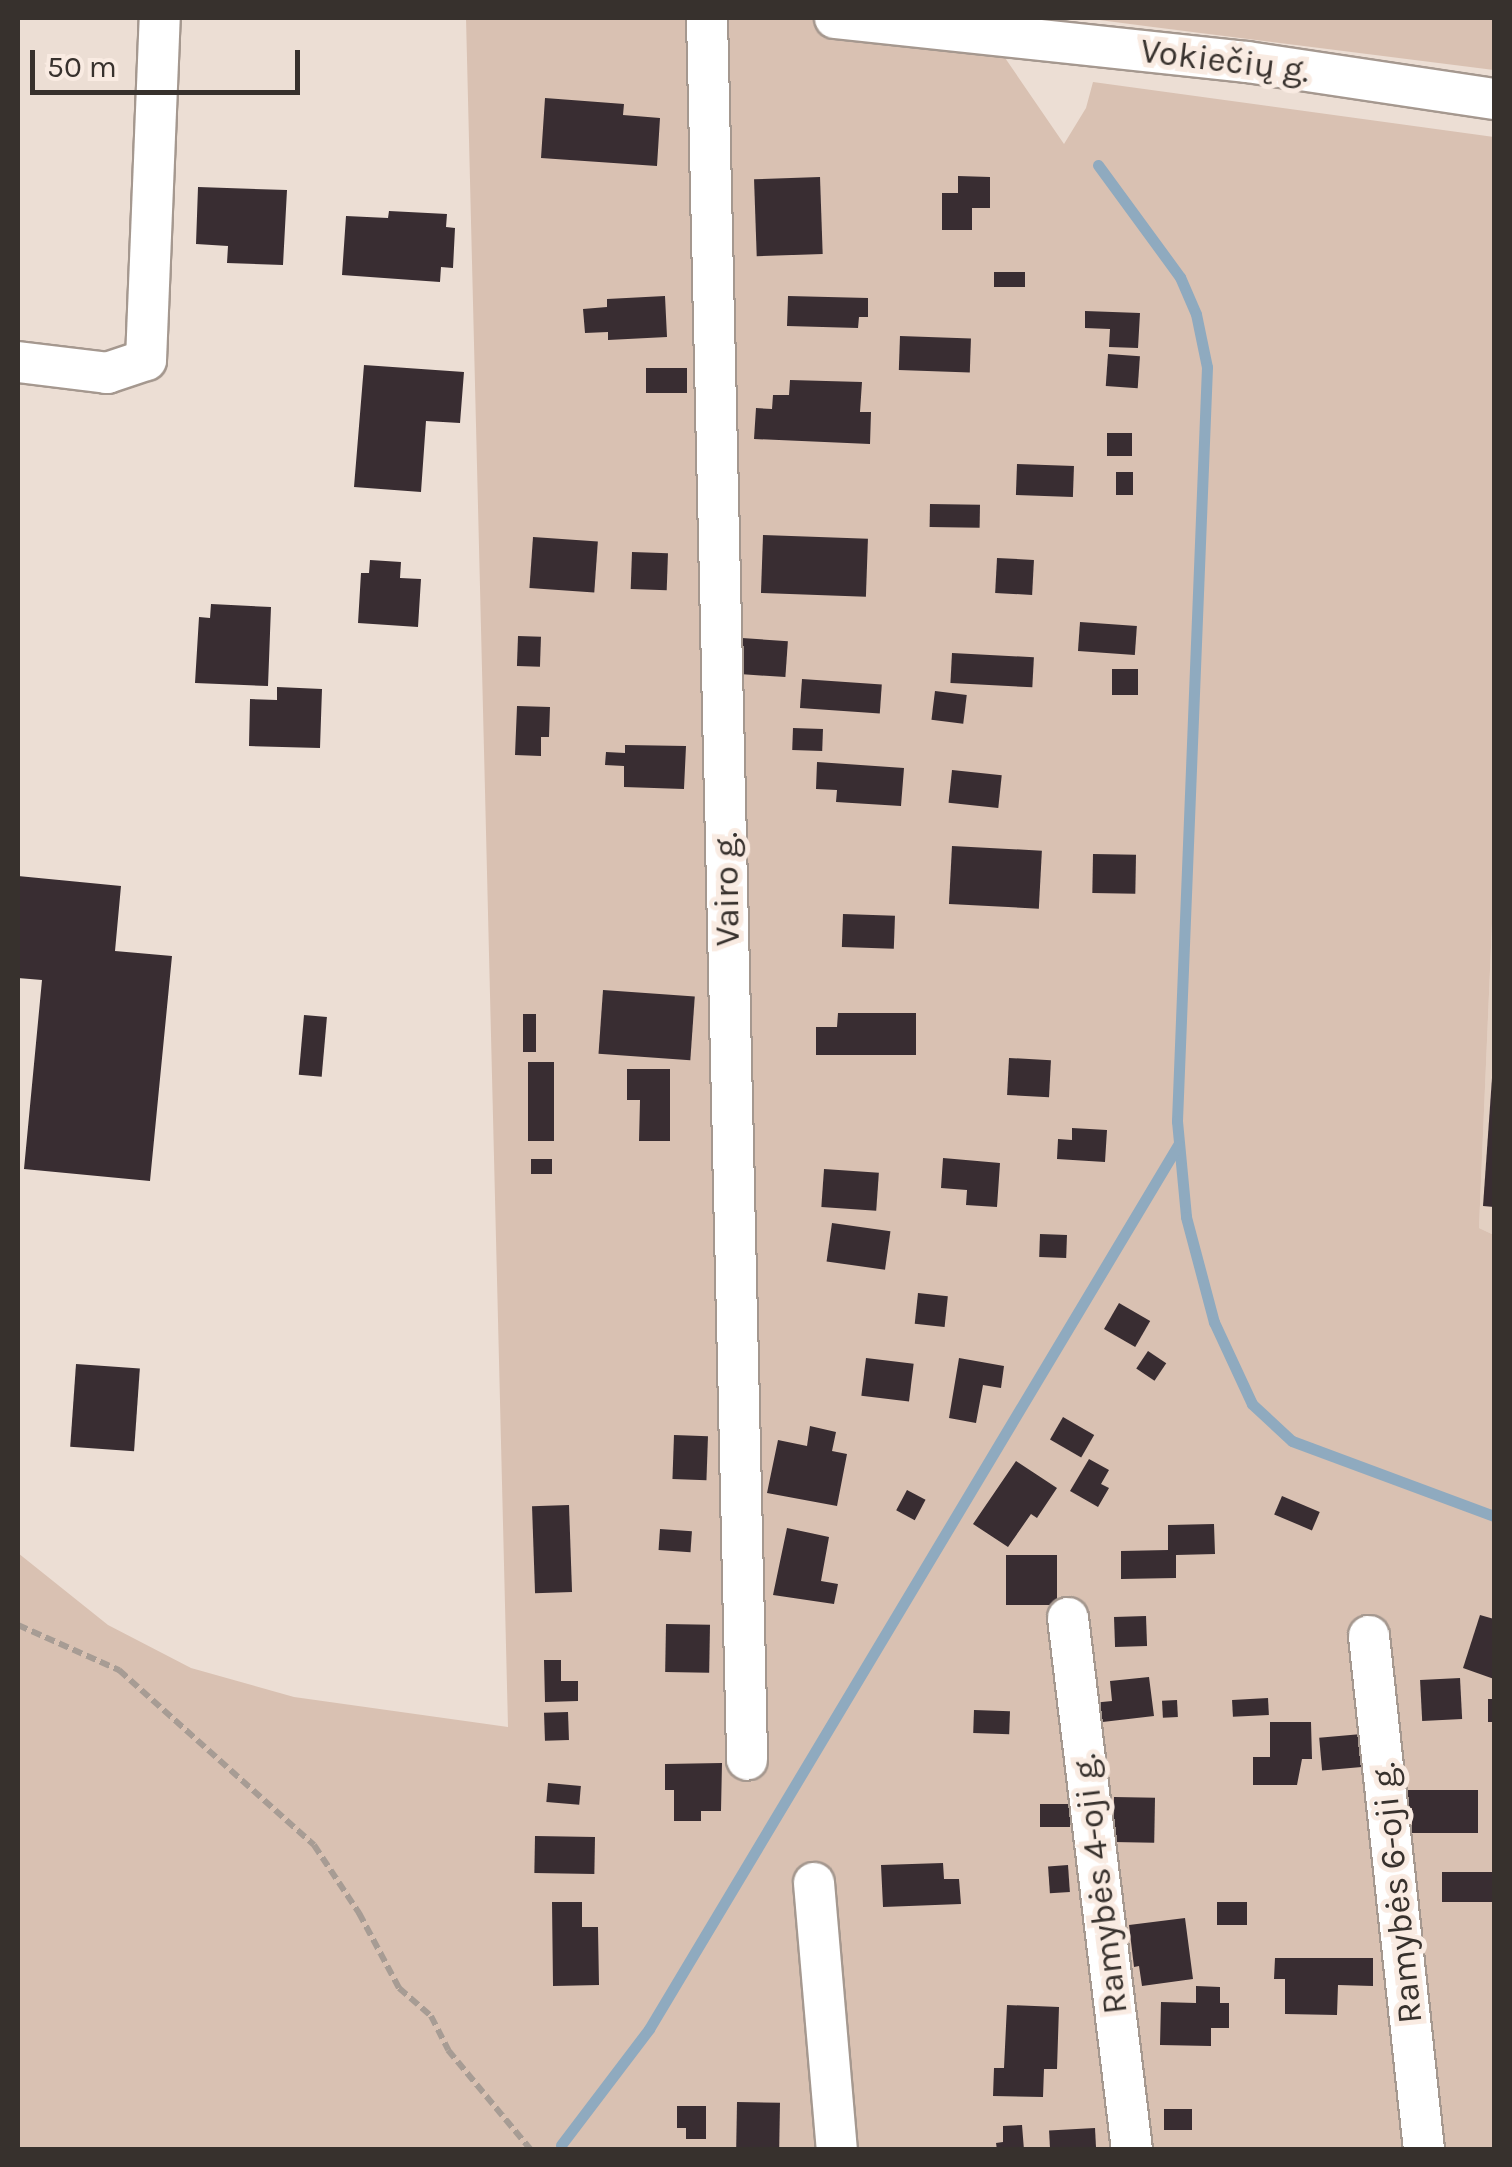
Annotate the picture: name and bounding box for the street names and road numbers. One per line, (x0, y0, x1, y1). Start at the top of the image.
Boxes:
street label: Vokiečių g. (1138, 30, 1312, 92)
street label: Vairo g. (705, 831, 749, 947)
street label: Ramybės 4-oji g. (1063, 1752, 1137, 2016)
street label: Ramybės 6-oji g. (1362, 1760, 1432, 2026)

